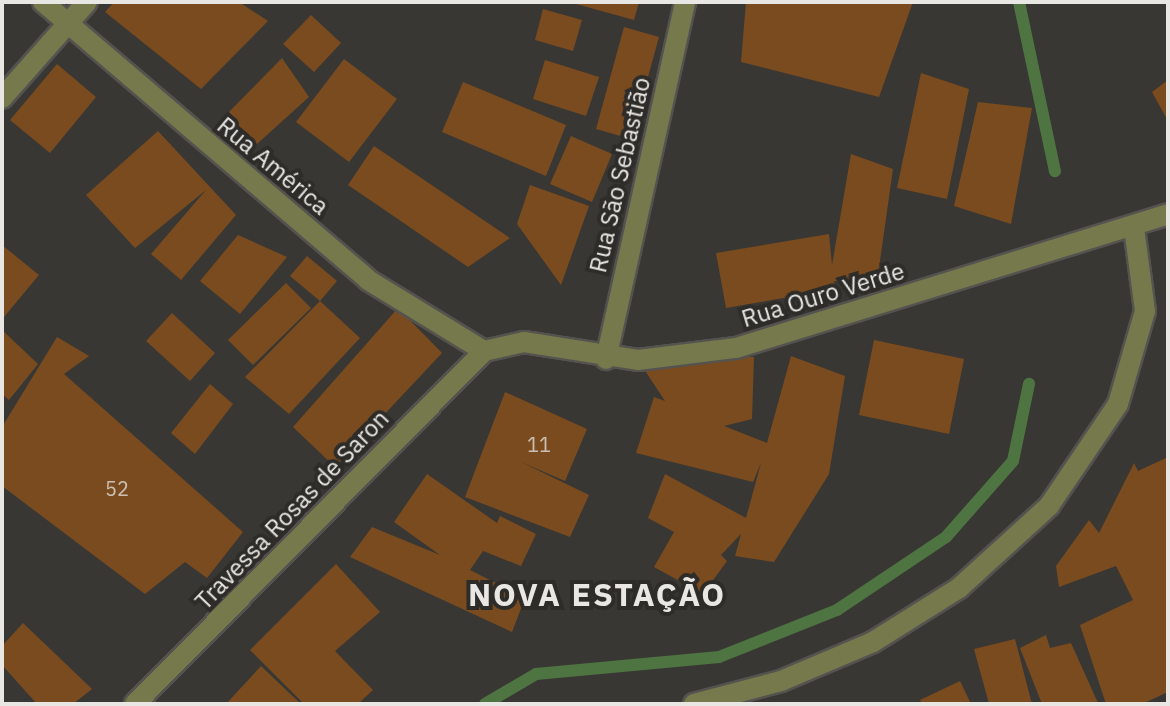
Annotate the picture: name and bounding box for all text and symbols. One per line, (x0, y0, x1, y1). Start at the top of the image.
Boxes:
street label: Rua São Sebastião (584, 75, 656, 275)
street label: Rua América (211, 111, 335, 221)
street label: Rua Ouro Verde (738, 257, 908, 333)
street label: Travessa Rosas de Saron (189, 404, 395, 616)
house number: 11 (527, 432, 551, 456)
house number: 52 (105, 476, 129, 500)
district label: NOVA ESTAÇÃO (468, 575, 726, 613)

